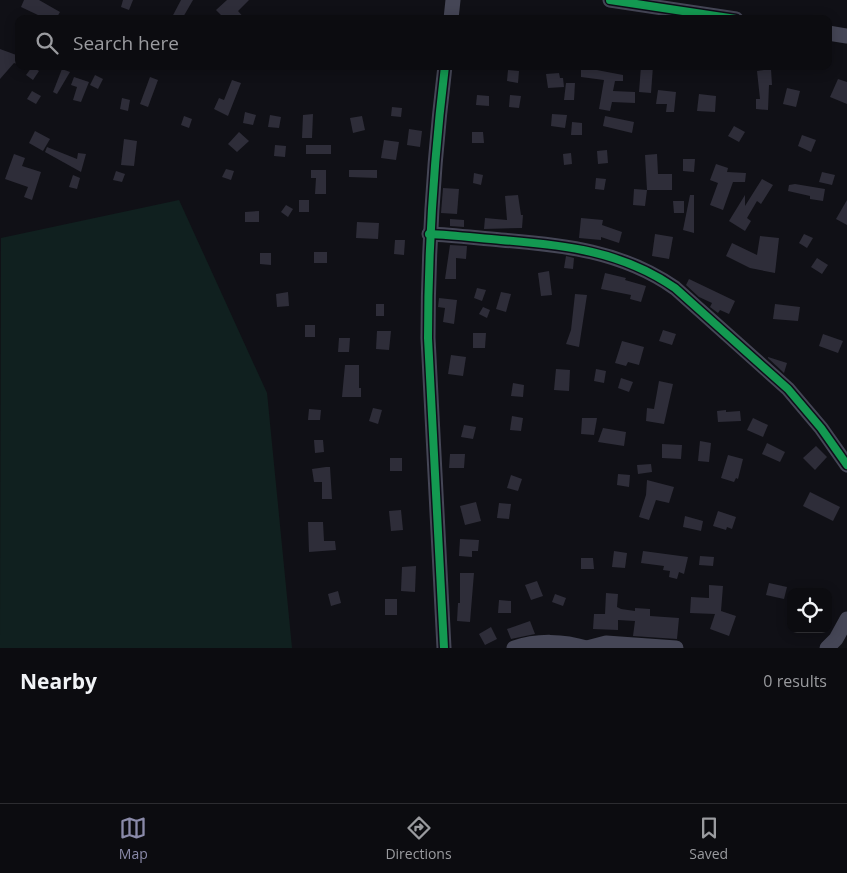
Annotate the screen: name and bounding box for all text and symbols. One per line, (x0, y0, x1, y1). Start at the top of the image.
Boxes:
search box (15, 15, 832, 70)
icon: search (33, 29, 61, 57)
text: Search here (73, 30, 179, 56)
map controls (787, 588, 832, 633)
button: locate (787, 588, 832, 633)
text: Nearby (20, 667, 97, 695)
text: 0 results (763, 670, 827, 692)
tab: Map (119, 814, 148, 863)
tab: Directions (385, 814, 452, 863)
tab: Saved (689, 814, 728, 863)

